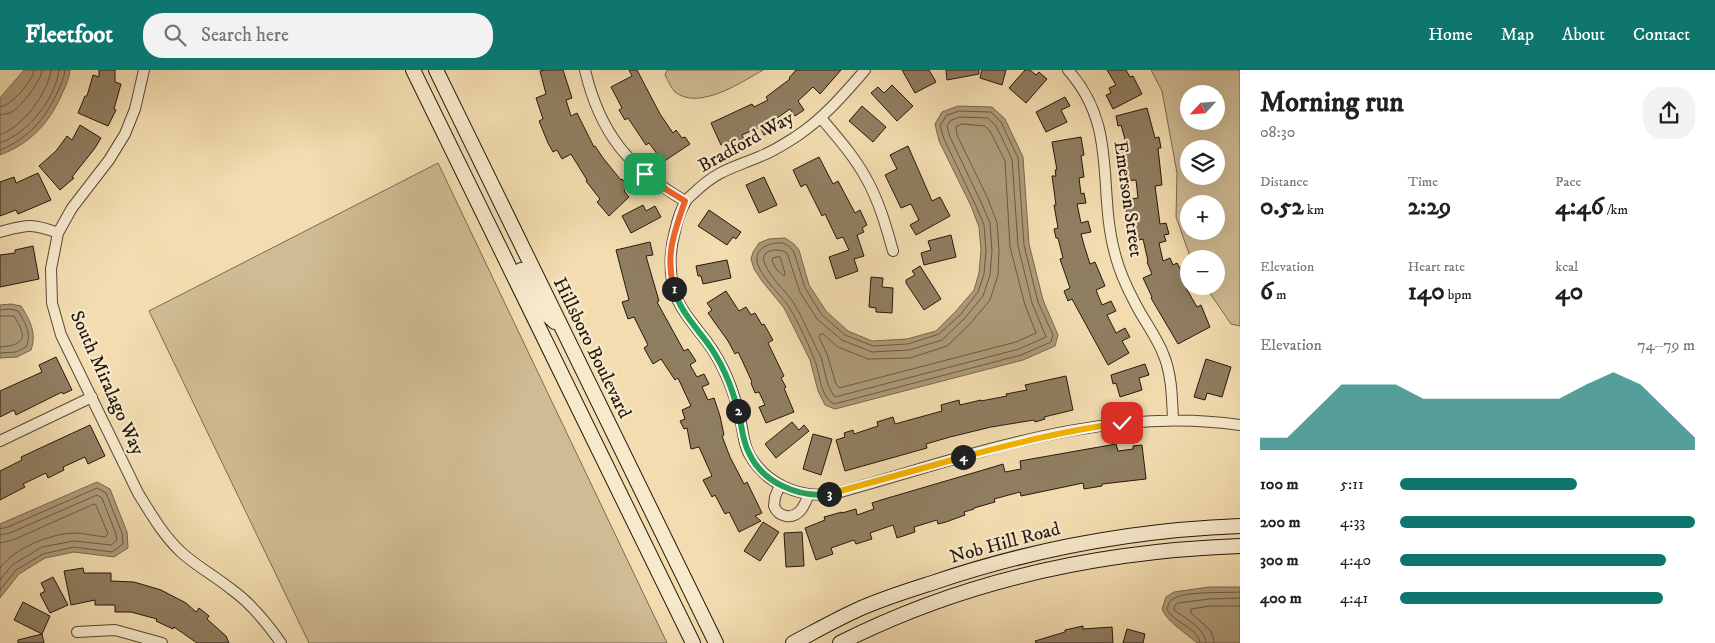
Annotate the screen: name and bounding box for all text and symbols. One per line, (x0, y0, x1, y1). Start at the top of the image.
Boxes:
search box (143, 13, 493, 58)
text: Fleetfoot (25, 20, 113, 50)
icon: search (161, 21, 189, 49)
text: Search here (201, 24, 289, 47)
text: Home (1428, 24, 1473, 46)
text: Map (1501, 24, 1534, 46)
text: About (1562, 24, 1605, 46)
text: Contact (1633, 24, 1690, 46)
north arrow (1180, 85, 1225, 130)
map controls (1180, 85, 1225, 295)
text: Morning run (1260, 85, 1404, 120)
button: share (1643, 87, 1695, 139)
street label: Bradford Way (694, 106, 799, 178)
text: 08:30 (1260, 122, 1295, 142)
street label: Emerson Street (1108, 139, 1148, 259)
button: layers (1180, 140, 1225, 185)
pin (624, 153, 666, 195)
icon: arrive (631, 160, 659, 188)
text: Distance (1260, 173, 1308, 191)
text: Time (1408, 173, 1438, 191)
text: Pace (1555, 173, 1581, 191)
text: 0.52 (1260, 191, 1304, 222)
text: 2:29 (1408, 191, 1451, 222)
text: 4:46 (1555, 191, 1604, 222)
button: + (1180, 195, 1225, 240)
text: km (1304, 201, 1324, 219)
text: /km (1604, 201, 1628, 219)
button: − (1180, 250, 1225, 295)
text: Elevation (1260, 258, 1314, 276)
text: Heart rate (1408, 258, 1465, 276)
text: kcal (1555, 258, 1578, 276)
street label: Hillsboro Boulevard (548, 274, 636, 423)
pin: 1 (662, 276, 686, 302)
text: 6 (1260, 276, 1273, 307)
text: 140 (1408, 276, 1445, 307)
text: 40 (1555, 276, 1583, 307)
text: 1 (672, 280, 677, 298)
text: m (1273, 286, 1287, 304)
text: bpm (1445, 286, 1472, 304)
street label: South Miralago Way (65, 307, 150, 460)
text: Elevation (1260, 335, 1322, 355)
text: 74–79 m (1637, 335, 1695, 355)
pin: 2 (726, 398, 750, 424)
text: 2 (735, 402, 742, 420)
pin (1101, 402, 1143, 444)
icon: check (1108, 409, 1136, 437)
pin: 4 (950, 444, 976, 470)
text: 4 (959, 448, 968, 466)
text: 100 m (1260, 474, 1299, 494)
text: 5:11 (1340, 474, 1364, 494)
pin: 3 (816, 482, 842, 506)
text: 3 (827, 485, 832, 503)
text: 200 m (1260, 512, 1301, 532)
text: 4:33 (1340, 512, 1365, 532)
street label: Nob Hill Road (947, 517, 1063, 569)
text: 300 m (1260, 550, 1299, 570)
text: 4:40 (1340, 550, 1371, 570)
text: 400 m (1260, 588, 1302, 608)
text: 4:41 (1340, 588, 1368, 608)

